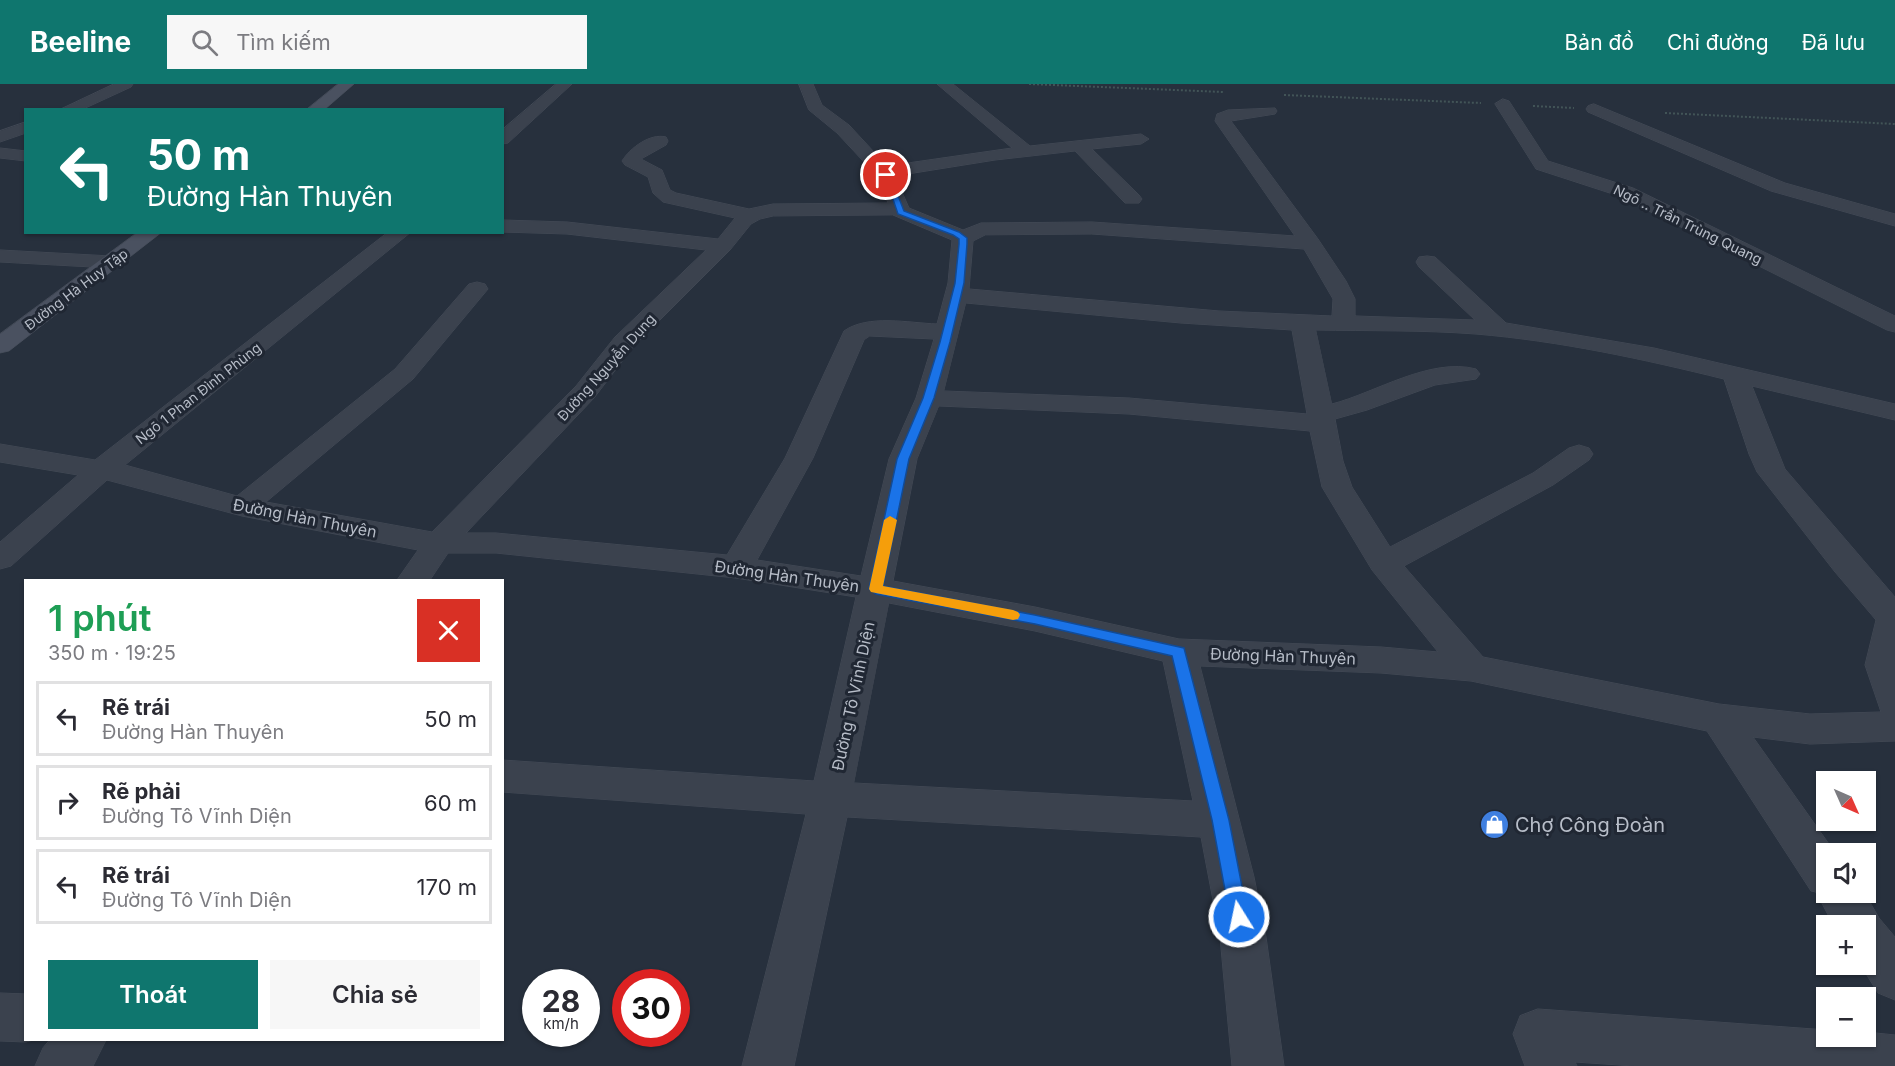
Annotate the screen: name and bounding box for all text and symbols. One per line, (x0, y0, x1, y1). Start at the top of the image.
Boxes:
search box (167, 15, 587, 69)
text: Beeline (30, 25, 131, 59)
icon: search (188, 26, 221, 59)
text: Tìm kiếm (236, 29, 331, 55)
text: Bản đồ (1565, 30, 1634, 55)
text: Chỉ đường (1667, 30, 1769, 55)
text: Đã lưu (1802, 30, 1865, 55)
text: 50 m (147, 129, 250, 180)
icon: left (48, 132, 126, 210)
pin (860, 149, 911, 200)
icon: arrive (869, 158, 902, 191)
text: Đường Hàn Thuyên (147, 180, 393, 213)
street label: Ngõ .. Trần Trùng Quang (1611, 181, 1765, 267)
street label: Đường Hà Huy Tập (21, 245, 131, 333)
street label: Đường Nguyễn Dụng (553, 310, 659, 424)
street label: Ngõ 1 Phan Đình Phùng (132, 339, 264, 447)
street label: Đường Hàn Thuyên (232, 494, 378, 542)
street label: Đường Hàn Thuyên (713, 556, 861, 596)
text: 1 phút (48, 596, 152, 640)
button: close (417, 599, 480, 662)
street label: Đường Tô Vĩnh Diện (827, 620, 879, 772)
text: 350 m · 19:25 (48, 641, 176, 665)
street label: Đường Hàn Thuyên (1210, 643, 1356, 669)
text: Rẽ trái (102, 694, 170, 720)
icon: left (51, 702, 84, 735)
text: 50 m (424, 706, 477, 732)
text: Đường Hàn Thuyên (102, 720, 284, 744)
north arrow (1816, 771, 1876, 831)
map controls (1816, 771, 1876, 1047)
text: Rẽ phải (102, 778, 181, 804)
icon: right (51, 786, 84, 819)
text: 60 m (424, 790, 477, 816)
text: Đường Tô Vĩnh Diện (102, 804, 292, 828)
shop icon: Chợ Công Đoàn (1478, 809, 1510, 841)
place label: Chợ Công Đoàn (1515, 813, 1665, 837)
button: sound (1816, 843, 1876, 903)
text: Rẽ trái (102, 862, 170, 888)
icon: left (51, 870, 84, 903)
text: 170 m (417, 874, 477, 900)
position arrow (1207, 885, 1271, 949)
text: Đường Tô Vĩnh Diện (102, 888, 292, 912)
button: + (1816, 915, 1876, 975)
button: Thoát (48, 960, 258, 1029)
button: Chia sẻ (270, 960, 480, 1029)
speed limit sign: 30 (612, 969, 690, 1047)
text: 28 (542, 983, 580, 1019)
button: − (1816, 987, 1876, 1047)
text: km/h (543, 1014, 579, 1033)

